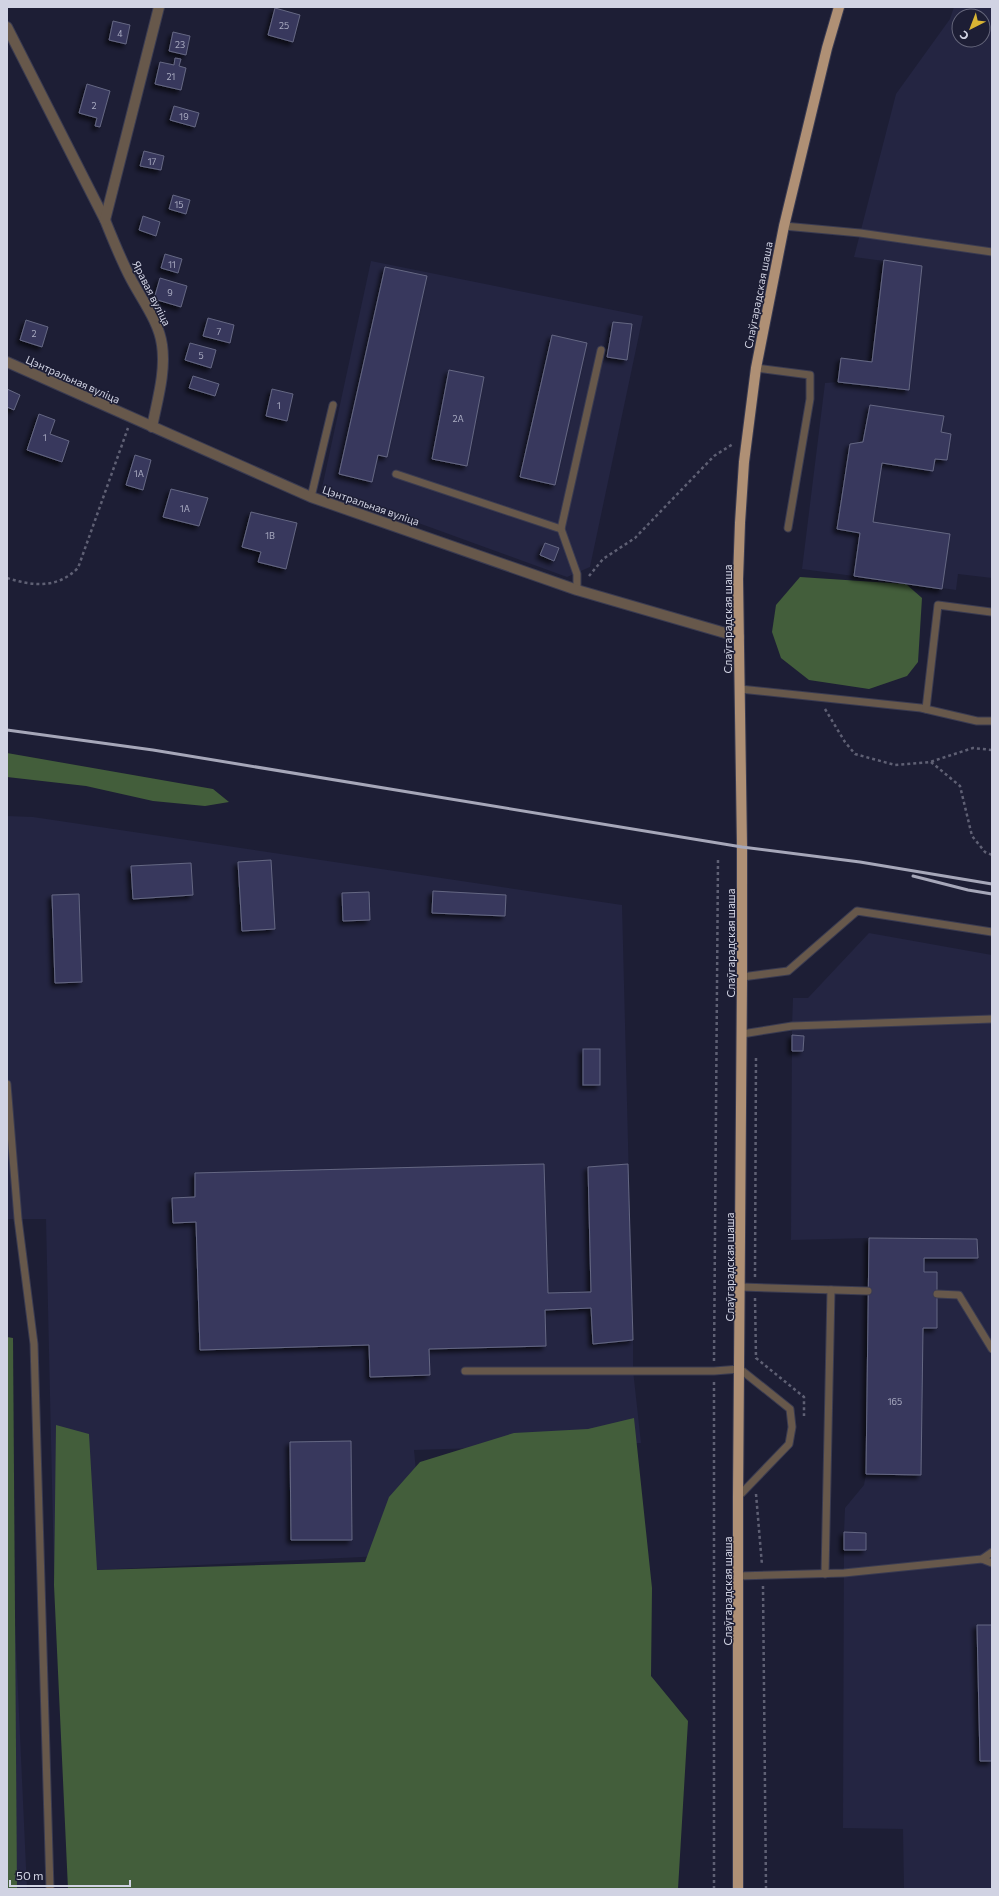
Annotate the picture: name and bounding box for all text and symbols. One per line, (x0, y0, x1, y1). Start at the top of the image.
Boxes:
north arrow (951, 8, 991, 48)
house number: 25 (279, 20, 289, 31)
house number: 4 (117, 28, 123, 39)
text: С (956, 28, 971, 43)
house number: 23 (175, 39, 185, 50)
house number: 21 (167, 71, 175, 82)
house number: 2 (92, 100, 97, 111)
house number: 19 (179, 111, 189, 122)
house number: 17 (148, 156, 157, 167)
house number: 15 (174, 199, 184, 210)
street label: Слаўгарадская шаша (741, 240, 775, 350)
street label: Яравая вуліца (130, 258, 174, 328)
house number: 11 (168, 259, 176, 270)
house number: 9 (167, 287, 173, 298)
house number: 7 (217, 326, 222, 337)
house number: 2 (32, 328, 37, 339)
house number: 5 (198, 350, 204, 361)
street label: Цэнтральная вуліца (24, 352, 122, 406)
house number: 1 (277, 400, 281, 411)
house number: 2А (452, 413, 464, 424)
house number: 1 (43, 432, 47, 443)
house number: 1А (134, 468, 144, 479)
street label: Цэнтральная вуліца (321, 482, 421, 528)
house number: 1А (180, 503, 190, 514)
house number: 1В (265, 530, 275, 541)
street label: Слаўгарадская шаша (721, 565, 734, 673)
street label: Слаўгарадская шаша (724, 889, 737, 997)
street label: Слаўгарадская шаша (723, 1213, 736, 1321)
house number: 165 (888, 1396, 902, 1407)
street label: Слаўгарадская шаша (721, 1537, 734, 1645)
scale bar (10, 1862, 130, 1888)
text: 50 m (16, 1868, 44, 1882)

